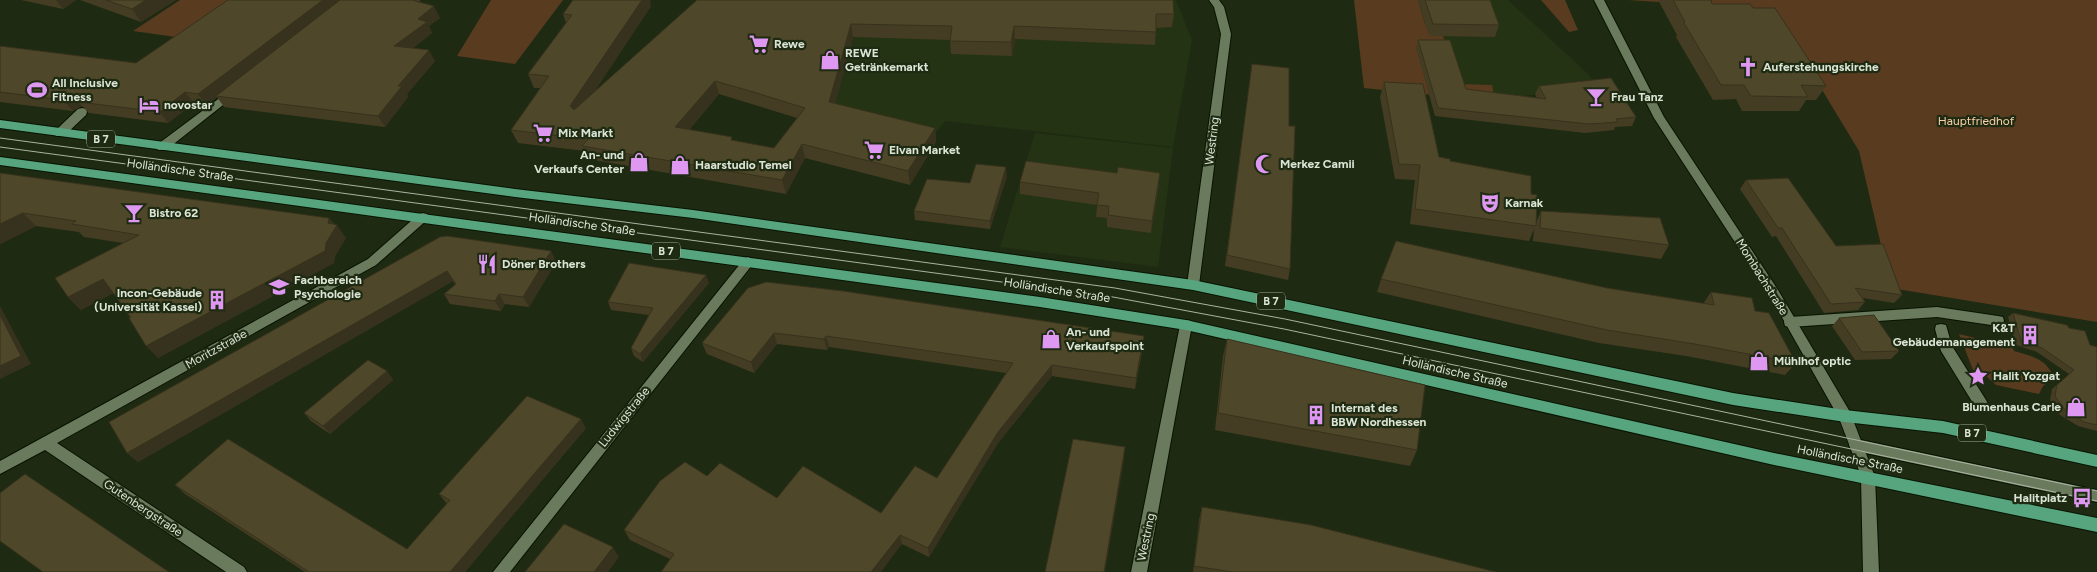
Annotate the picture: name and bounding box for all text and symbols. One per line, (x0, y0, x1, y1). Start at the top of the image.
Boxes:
supermarket icon: Rewe (748, 33, 770, 55)
place label: Rewe (774, 37, 805, 51)
place label: REWE Getränkemarkt (845, 46, 929, 74)
shop icon: REWE Getränkemarkt (819, 49, 841, 71)
church icon: Auferstehungskirche (1737, 56, 1759, 78)
place label: Auferstehungskirche (1763, 60, 1879, 74)
place label: All Inclusive Fitness (52, 76, 118, 104)
sports icon: All Inclusive Fitness (26, 79, 48, 101)
bar icon: Frau Tanz (1585, 86, 1607, 108)
place label: Frau Tanz (1611, 90, 1664, 104)
hotel icon: novostar (138, 94, 160, 116)
place label: novostar (164, 98, 213, 112)
park label: Hauptfriedhof (1938, 114, 2015, 128)
street label: Westring (1202, 116, 1222, 166)
supermarket icon: Mix Markt (532, 122, 554, 144)
place label: Mix Markt (558, 126, 613, 140)
road number: B 7 (87, 130, 115, 148)
supermarket icon: Elvan Market (863, 139, 885, 161)
place label: Elvan Market (889, 143, 961, 157)
place label: An- und Verkaufs Center (534, 148, 624, 176)
shop icon: An- und Verkaufs Center (628, 151, 650, 173)
mosque icon: Merkez Camii (1254, 153, 1276, 175)
shop icon: Haarstudio Temel (669, 154, 691, 176)
street label: Holländische Straße (126, 156, 235, 184)
place label: Merkez Camii (1280, 157, 1355, 171)
place label: Haarstudio Temel (695, 158, 792, 172)
theatre icon: Karnak (1479, 192, 1501, 214)
place label: Karnak (1505, 196, 1544, 210)
bar icon: Bistro 62 (123, 202, 145, 224)
place label: Bistro 62 (149, 206, 198, 220)
street label: Holländische Straße (528, 210, 637, 238)
street label: Mombachstraße (1733, 236, 1791, 318)
road number: B 7 (652, 242, 680, 260)
restaurant icon: Döner Brothers (476, 253, 498, 275)
place label: Döner Brothers (502, 257, 586, 271)
place label: Fachbereich Psychologie (294, 273, 362, 301)
street label: Holländische Straße (1003, 275, 1112, 305)
school or university icon: Fachbereich Psychologie (268, 276, 290, 298)
place label: Incon-Gebäude (Universität Kassel) (94, 286, 202, 314)
building icon: Incon-Gebäude (Universität Kassel) (206, 289, 228, 311)
road number: B 7 (1257, 292, 1285, 310)
place label: K&T Gebäudemanagement (1893, 321, 2015, 349)
building icon: K&T Gebäudemanagement (2019, 324, 2041, 346)
place label: An- und Verkaufspoint (1066, 325, 1144, 353)
street label: Moritzstraße (183, 326, 250, 372)
shop icon: An- und Verkaufspoint (1040, 328, 1062, 350)
shop icon: Mühlhof optic (1748, 350, 1770, 372)
street label: Holländische Straße (1401, 353, 1509, 391)
place label: Mühlhof optic (1774, 354, 1851, 368)
place icon: Halit Yozgat (1967, 365, 1989, 387)
place label: Halit Yozgat (1993, 369, 2060, 383)
street label: Ludwigstraße (596, 384, 653, 450)
shop icon: Blumenhaus Carle (2065, 396, 2087, 418)
place label: Blumenhaus Carle (1962, 400, 2061, 414)
place label: Internat des BBW Nordhessen (1331, 401, 1427, 429)
building icon: Internat des BBW Nordhessen (1305, 404, 1327, 426)
road number: B 7 (1958, 424, 1986, 442)
street label: Holländische Straße (1796, 442, 1905, 476)
street label: Gutenbergstraße (101, 477, 185, 540)
bus stop icon: Halitplatz (2071, 487, 2093, 509)
place label: Halitplatz (2014, 491, 2067, 505)
street label: Westring (1134, 512, 1158, 562)

